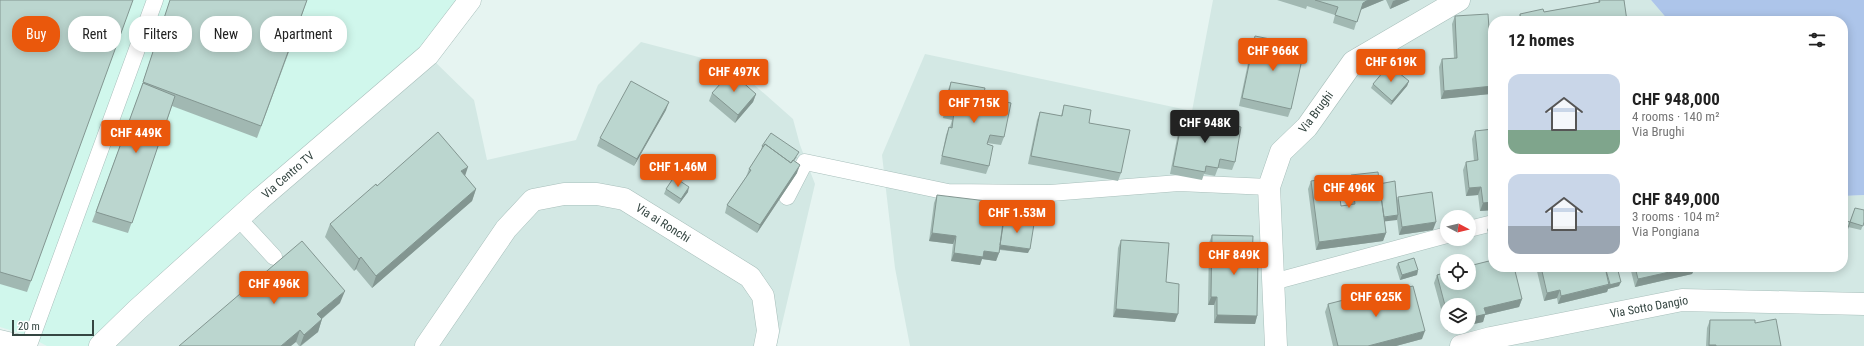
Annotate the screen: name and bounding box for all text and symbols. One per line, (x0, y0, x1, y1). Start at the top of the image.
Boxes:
chip: Buy (12, 16, 60, 52)
chip: Rent (68, 16, 121, 52)
chip: Filters (129, 16, 192, 52)
chip: New (200, 16, 252, 52)
chip: Apartment (260, 16, 347, 52)
icon: filters (1806, 29, 1828, 51)
text: 12 homes (1508, 30, 1574, 50)
pin: CHF 966K (1232, 38, 1314, 72)
text: CHF 966K (1247, 43, 1299, 58)
pin: CHF 619K (1350, 49, 1432, 83)
text: CHF 619K (1365, 54, 1417, 69)
pin: CHF 497K (693, 59, 775, 93)
text: CHF 497K (708, 64, 760, 79)
street label: Via Brughi (1296, 88, 1336, 136)
text: CHF 948,000 (1632, 89, 1720, 109)
pin: CHF 715K (933, 90, 1015, 124)
icon: home (1540, 90, 1588, 138)
text: CHF 715K (948, 95, 1000, 110)
text: 4 rooms · 140 m² (1632, 109, 1719, 124)
pin: CHF 948K (1164, 110, 1246, 144)
text: CHF 948K (1179, 115, 1231, 130)
pin: CHF 449K (95, 120, 177, 154)
text: Via Brughi (1632, 124, 1685, 139)
text: CHF 449K (110, 125, 162, 140)
street label: Via Centro TV (259, 148, 317, 202)
pin: CHF 1.46M (632, 154, 724, 188)
text: CHF 1.46M (649, 159, 707, 174)
pin: CHF 496K (1308, 175, 1390, 209)
text: CHF 496K (1323, 180, 1375, 195)
text: CHF 849,000 (1632, 189, 1720, 209)
icon: home (1540, 190, 1588, 238)
pin: CHF 1.53M (971, 200, 1063, 234)
street label: Via ai Ronchi (633, 201, 693, 245)
text: CHF 1.53M (988, 205, 1046, 220)
text: 3 rooms · 104 m² (1632, 209, 1719, 224)
north arrow (1440, 210, 1476, 246)
map controls (1440, 210, 1476, 334)
text: Via Pongiana (1632, 224, 1700, 239)
pin: CHF 849K (1193, 242, 1275, 276)
text: CHF 849K (1208, 247, 1260, 262)
button: locate (1440, 254, 1476, 290)
pin: CHF 496K (233, 271, 315, 305)
text: CHF 496K (248, 276, 300, 291)
pin: CHF 625K (1335, 284, 1417, 318)
text: CHF 625K (1350, 289, 1402, 304)
street label: Via Sotto Dangio (1609, 293, 1689, 321)
button: layers (1440, 298, 1476, 334)
scale bar (12, 318, 94, 337)
text: 20 m (18, 320, 40, 333)

